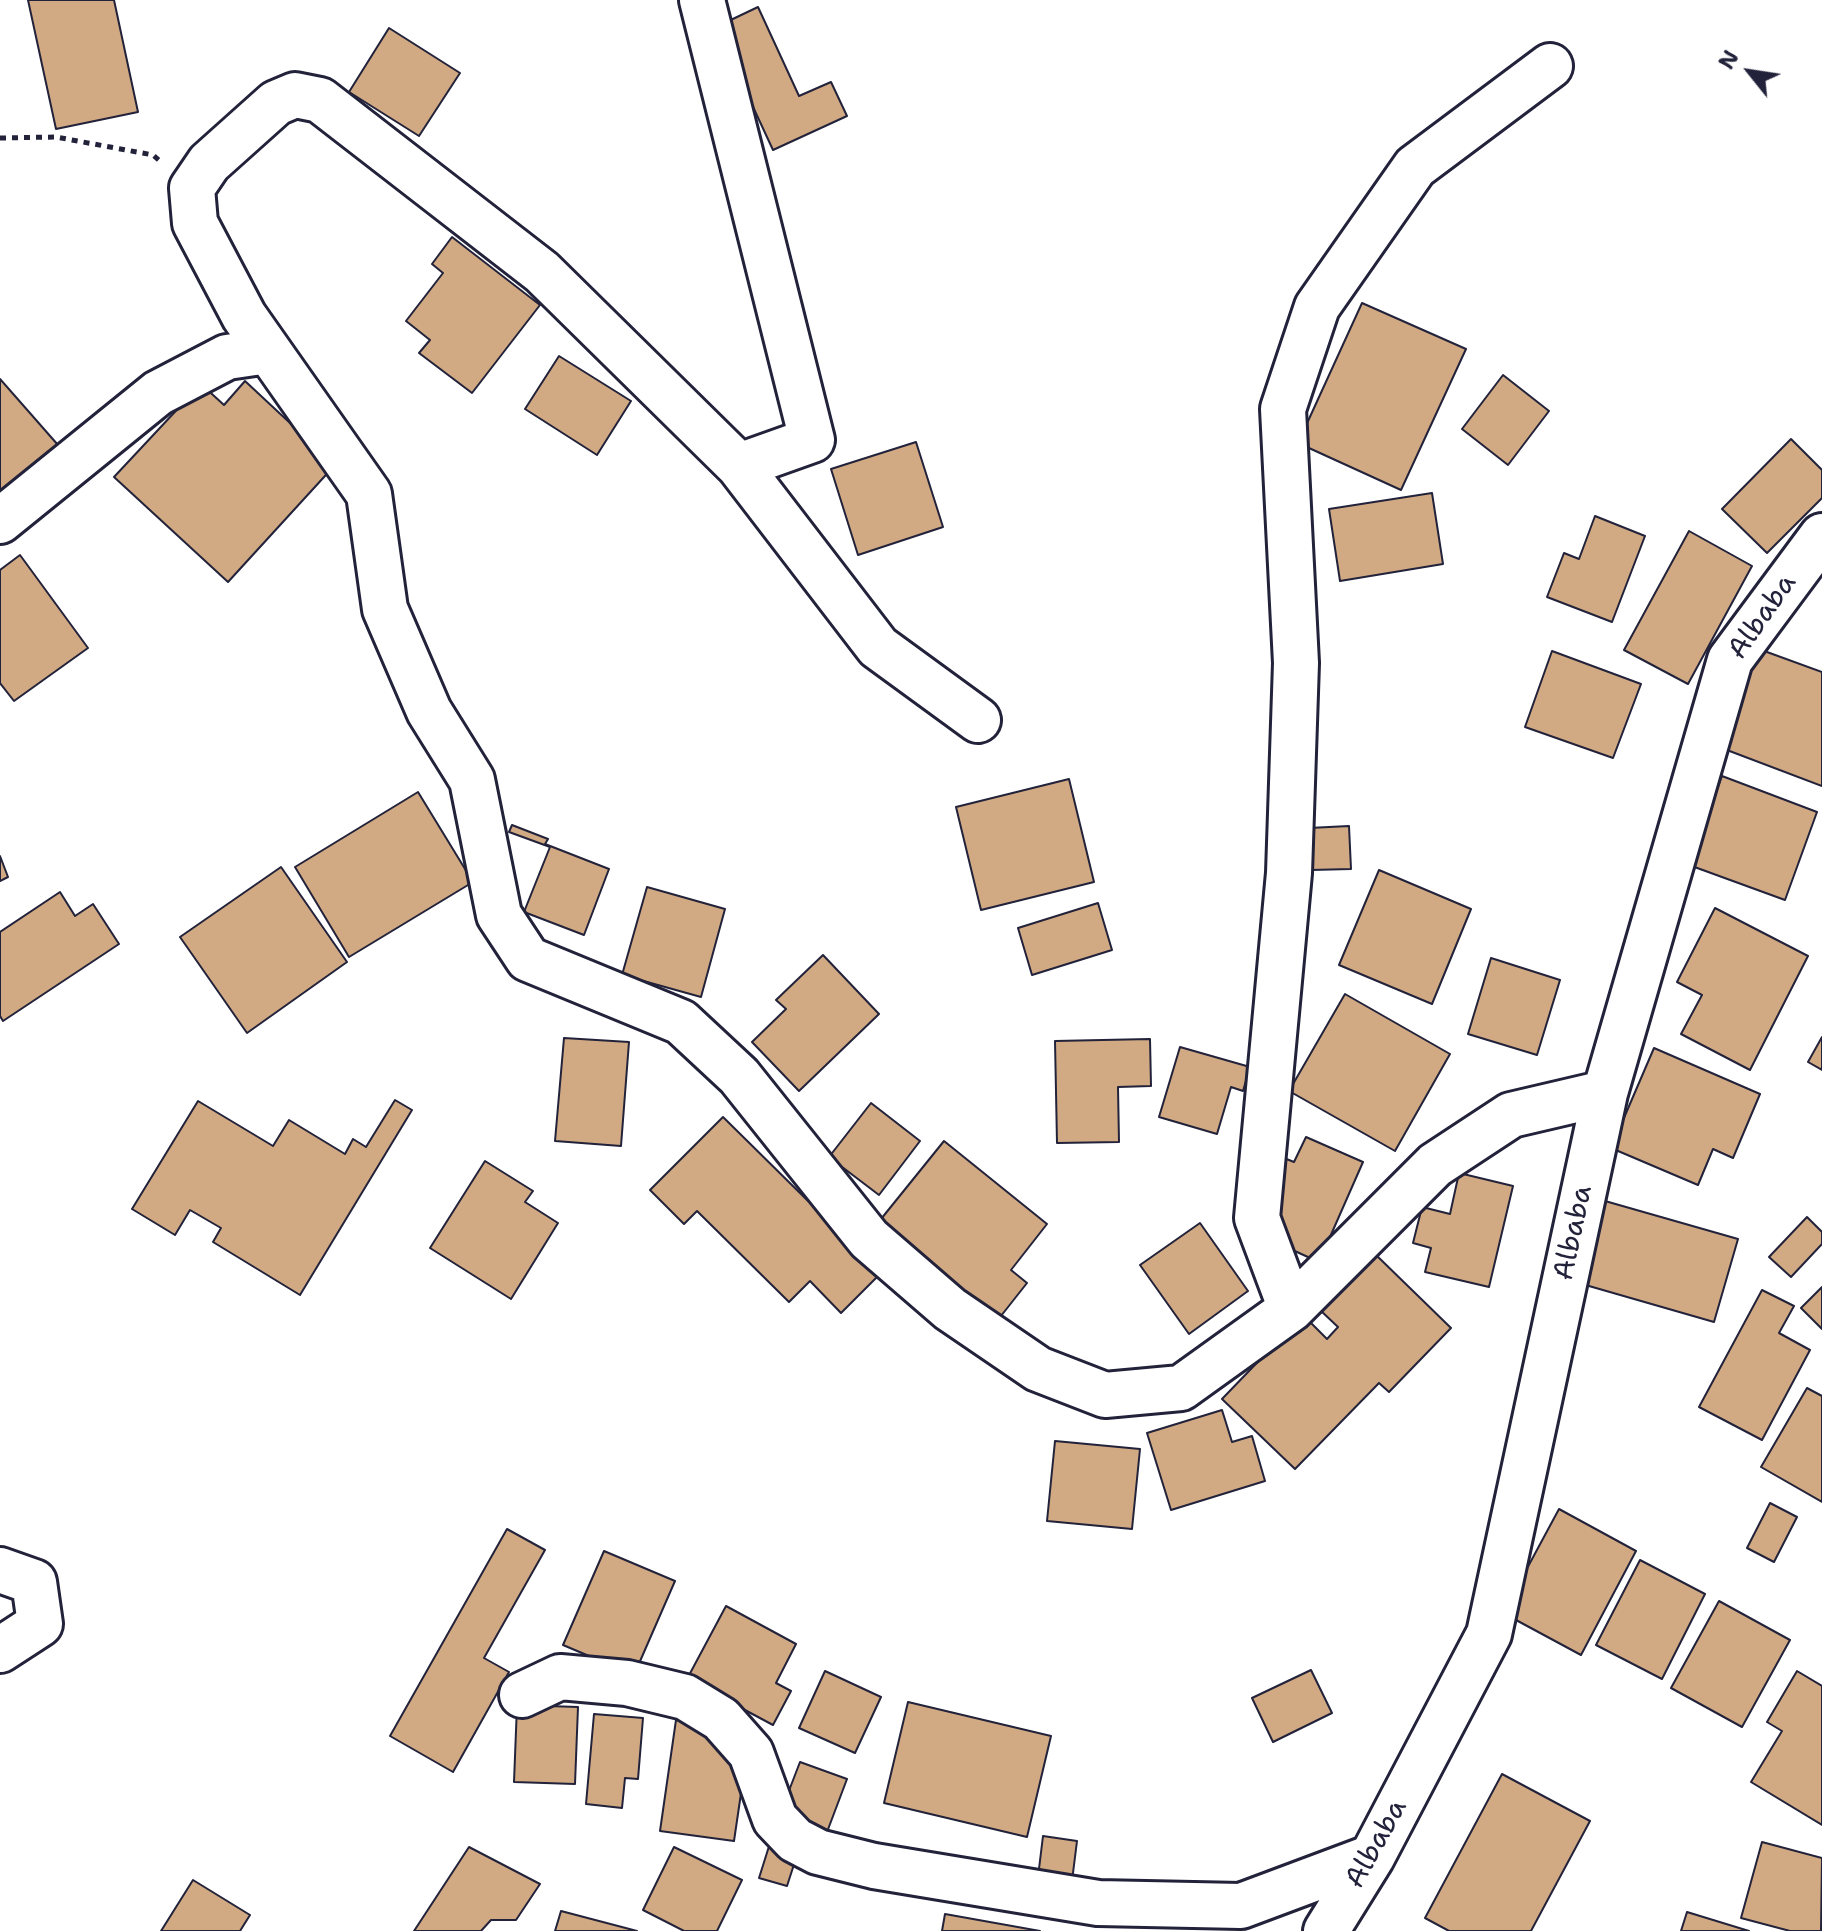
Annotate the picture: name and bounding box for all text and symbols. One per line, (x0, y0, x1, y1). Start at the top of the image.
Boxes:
north arrow (1710, 32, 1790, 112)
text: N (1712, 45, 1746, 75)
street label: Albaba (1722, 568, 1804, 666)
street label: Albaba (1548, 1182, 1600, 1284)
street label: Albaba (1339, 1794, 1415, 1894)

